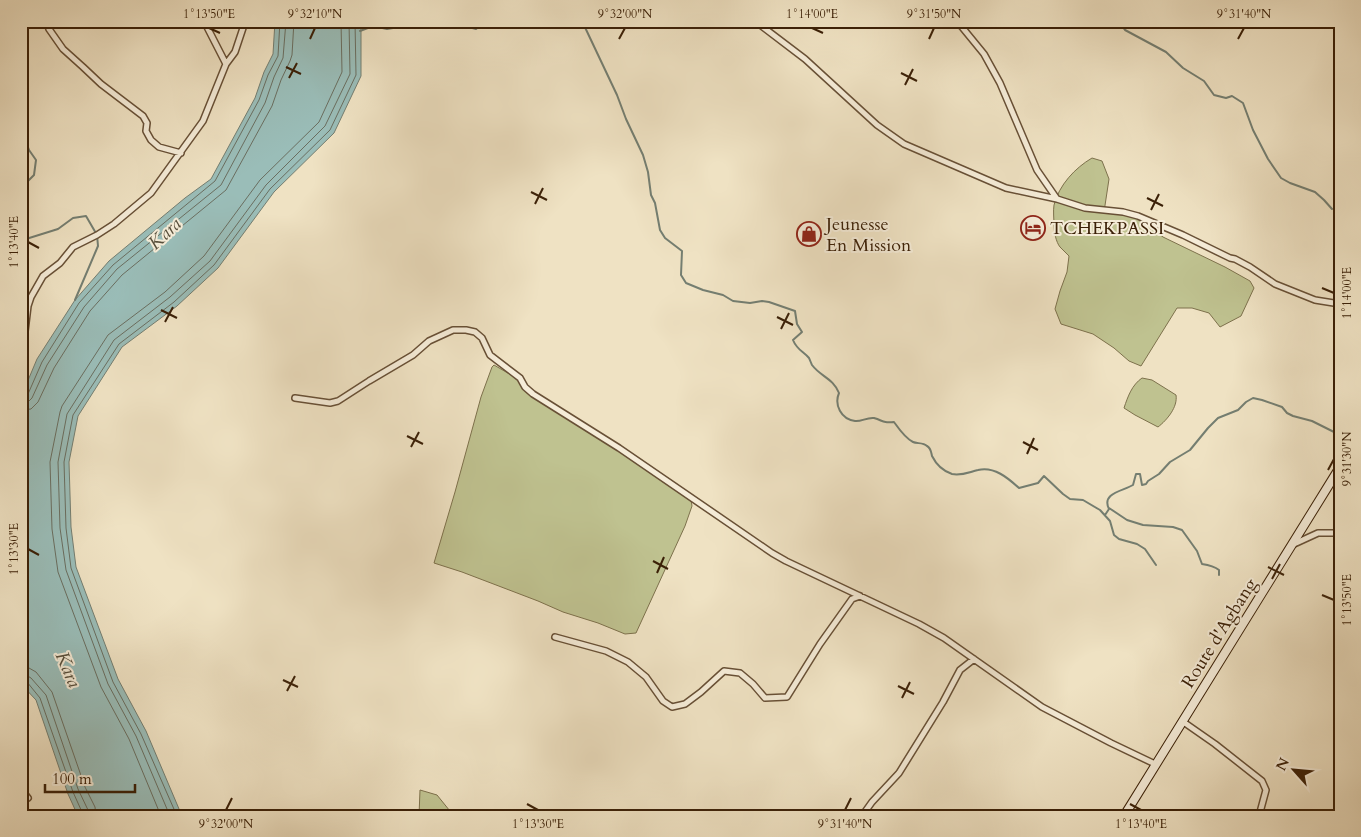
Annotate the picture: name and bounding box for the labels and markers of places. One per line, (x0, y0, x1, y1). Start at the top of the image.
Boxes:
place label: Jeunesse En Mission (823, 212, 912, 258)
hotel icon: TCHEKPASSI (1020, 215, 1046, 241)
place label: TCHEKPASSI (1050, 216, 1164, 241)
shop icon: Jeunesse En Mission (796, 221, 822, 247)

